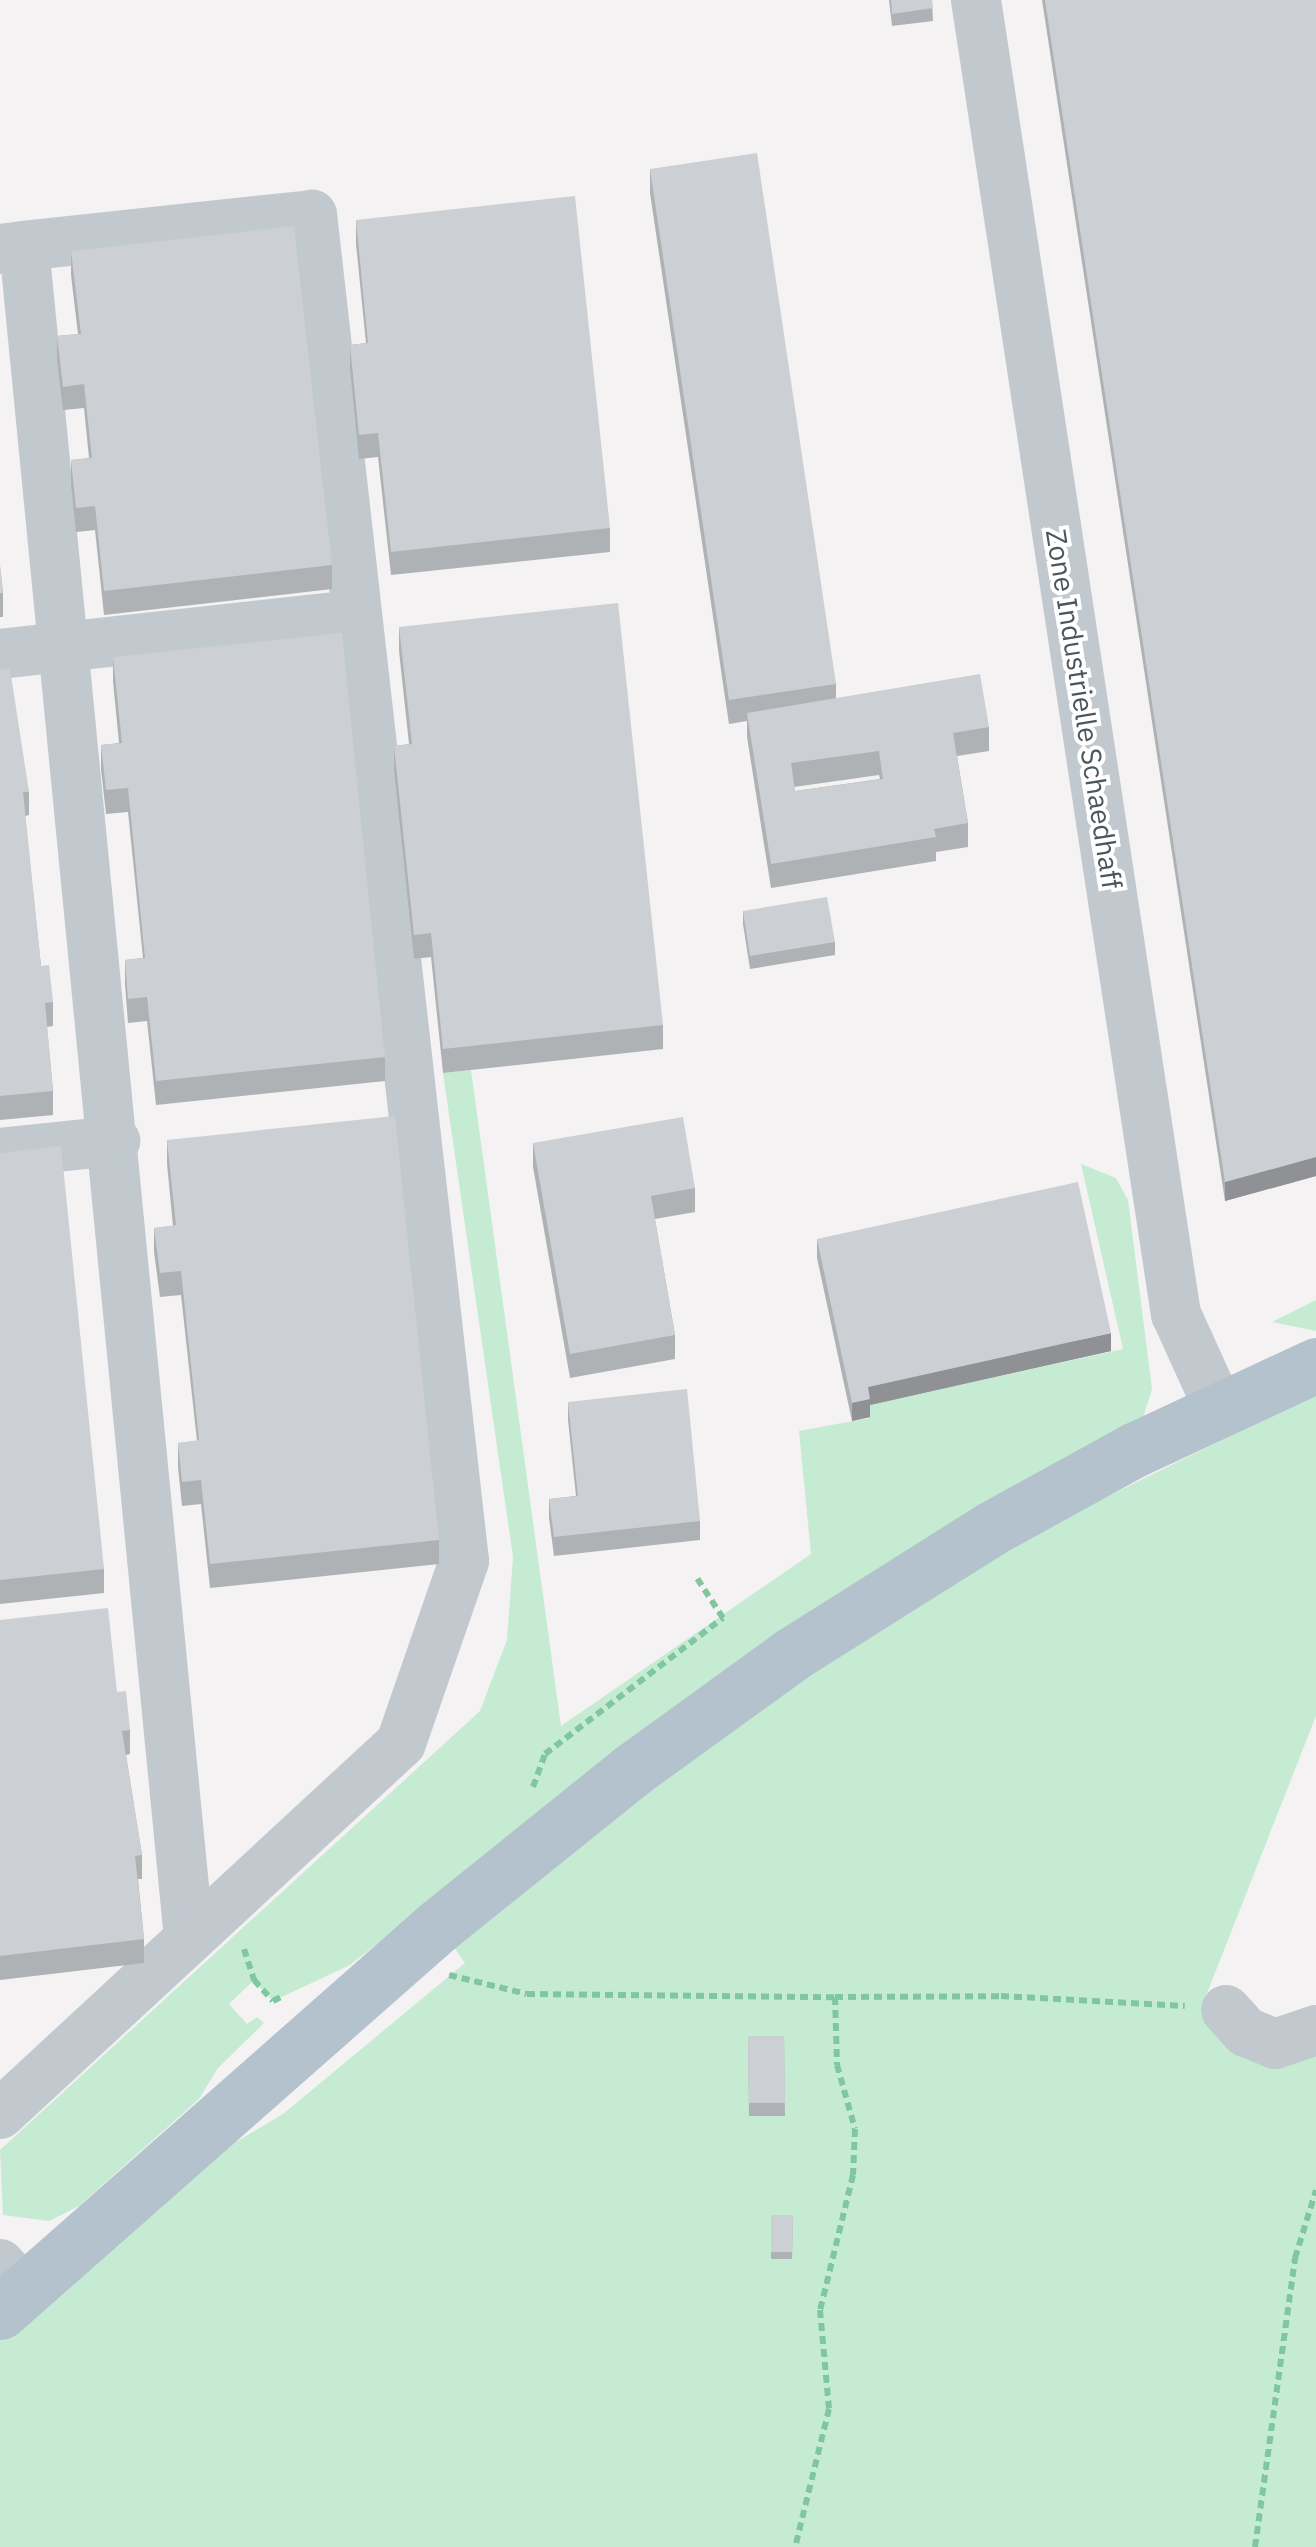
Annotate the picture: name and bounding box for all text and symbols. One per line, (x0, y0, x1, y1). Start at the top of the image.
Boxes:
street label: Zone Industrielle Schaedhaff (1039, 527, 1129, 891)

